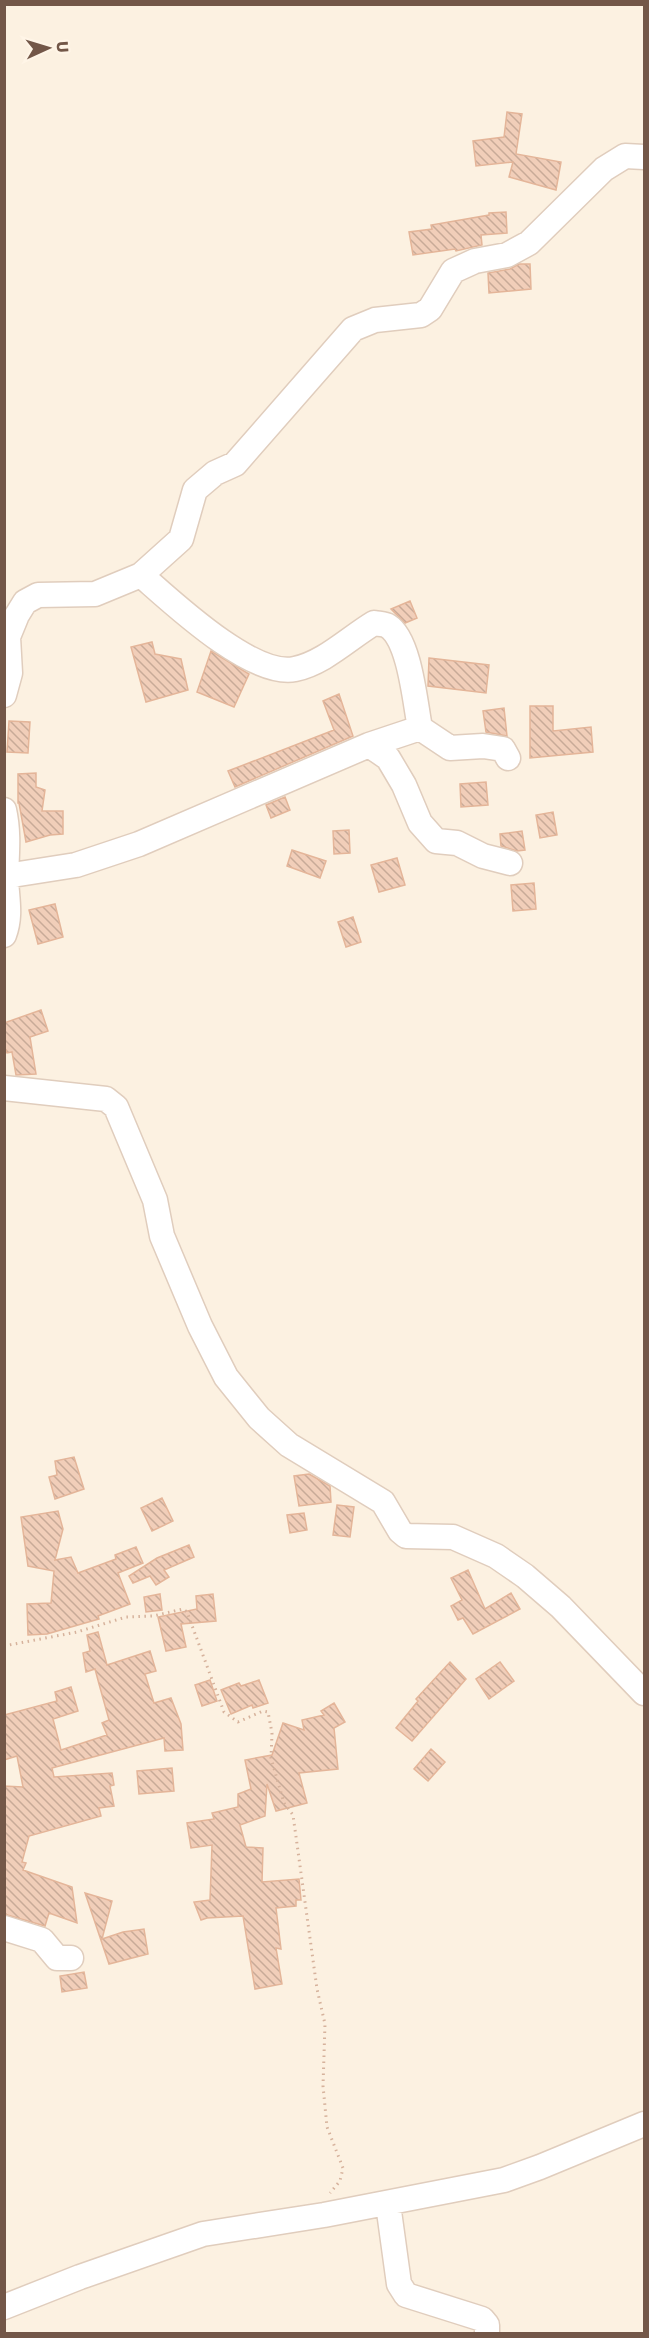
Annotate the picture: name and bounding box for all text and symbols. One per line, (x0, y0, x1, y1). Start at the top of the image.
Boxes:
north arrow (18, 18, 78, 78)
text: U (53, 41, 72, 53)

